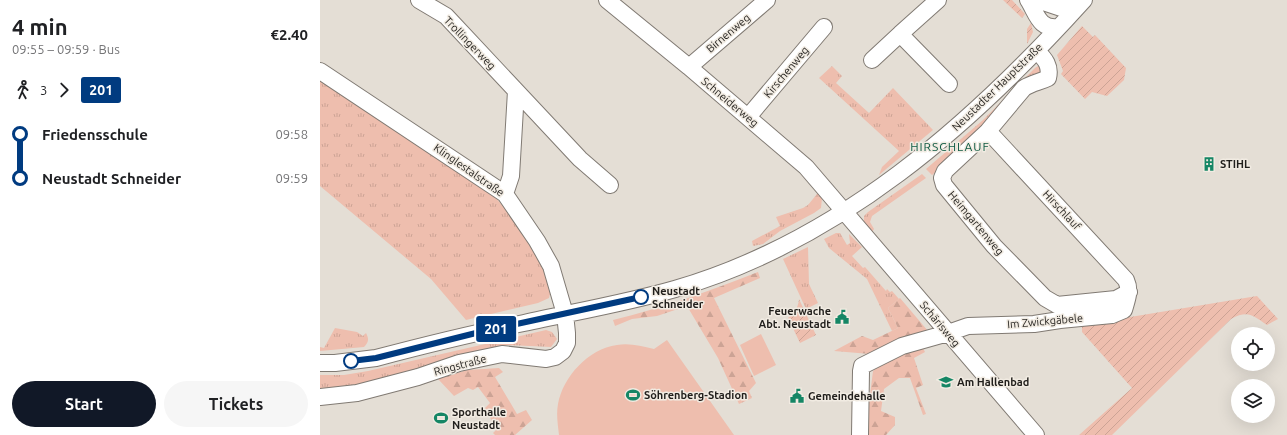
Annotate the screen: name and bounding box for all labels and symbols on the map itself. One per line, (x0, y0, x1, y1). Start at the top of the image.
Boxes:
street label: Birnenweg (704, 11, 752, 55)
street label: Trollingerweg (442, 14, 498, 72)
street label: Neustadter Hauptstraße (950, 41, 1044, 133)
street label: Kirschenweg (761, 44, 811, 100)
street label: Schneiderweg (699, 75, 761, 129)
district label: HIRSCHLAUF (910, 140, 990, 153)
street label: Klinglestalstraße (432, 141, 506, 199)
building icon: STIHL (1201, 156, 1217, 172)
place label: STIHL (1220, 158, 1250, 170)
street label: Hirschlauf (1041, 188, 1084, 233)
street label: Heimgartenweg (946, 189, 1006, 257)
place label: Neustadt Schneider (652, 285, 704, 310)
marker: Neustadt Schneider (633, 289, 649, 305)
street label: Schärisweg (918, 299, 962, 349)
place label: Feuerwache Abt. Neustadt (758, 305, 831, 330)
public building icon: Feuerwache Abt. Neustadt (834, 309, 850, 325)
street label: Im Zwickgäbele (1007, 312, 1083, 330)
line badge: 201 (473, 316, 519, 342)
street label: Ringstraße (432, 352, 488, 378)
unlabelled marker (343, 353, 359, 369)
school or university icon: Am Hallenbad (938, 374, 954, 390)
place label: Am Hallenbad (957, 376, 1029, 388)
sports icon: Söhrenberg-Stadion (625, 387, 641, 403)
public building icon: Gemeindehalle (789, 388, 805, 404)
place label: Söhrenberg-Stadion (644, 389, 747, 401)
place label: Gemeindehalle (808, 390, 886, 402)
place label: Sporthalle Neustadt (452, 406, 506, 431)
sports icon: Sporthalle Neustadt (433, 410, 449, 426)

